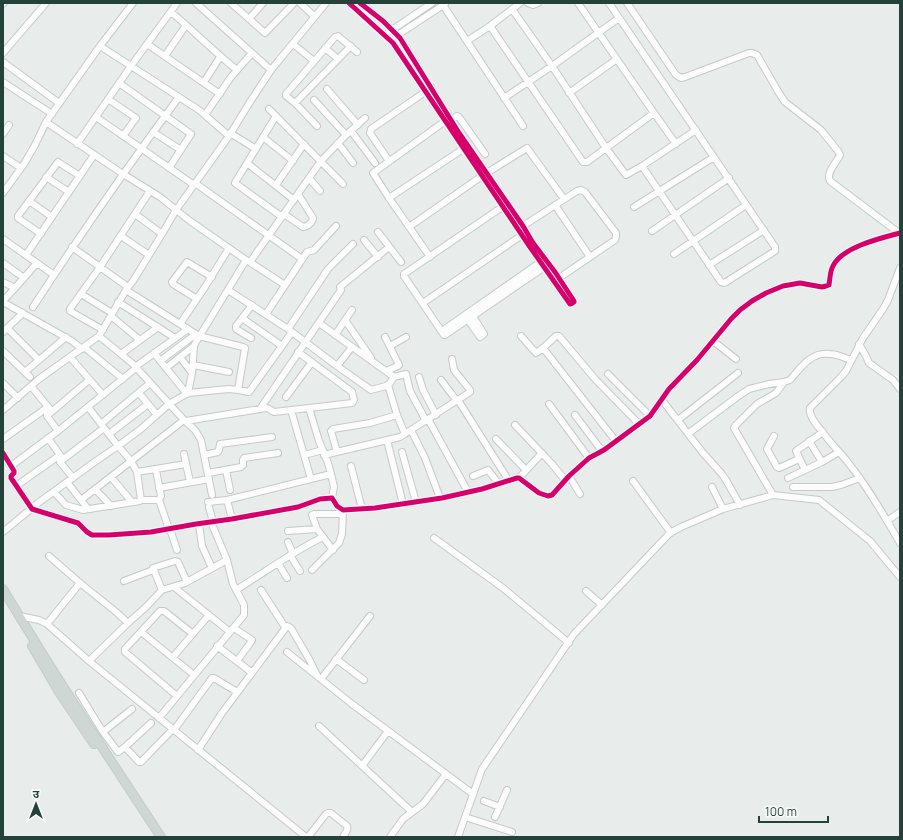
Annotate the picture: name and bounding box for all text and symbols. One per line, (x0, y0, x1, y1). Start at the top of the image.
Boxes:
north arrow (16, 784, 56, 824)
text: उ (33, 786, 40, 801)
scale bar (759, 798, 828, 824)
text: 100 m (765, 803, 797, 820)

